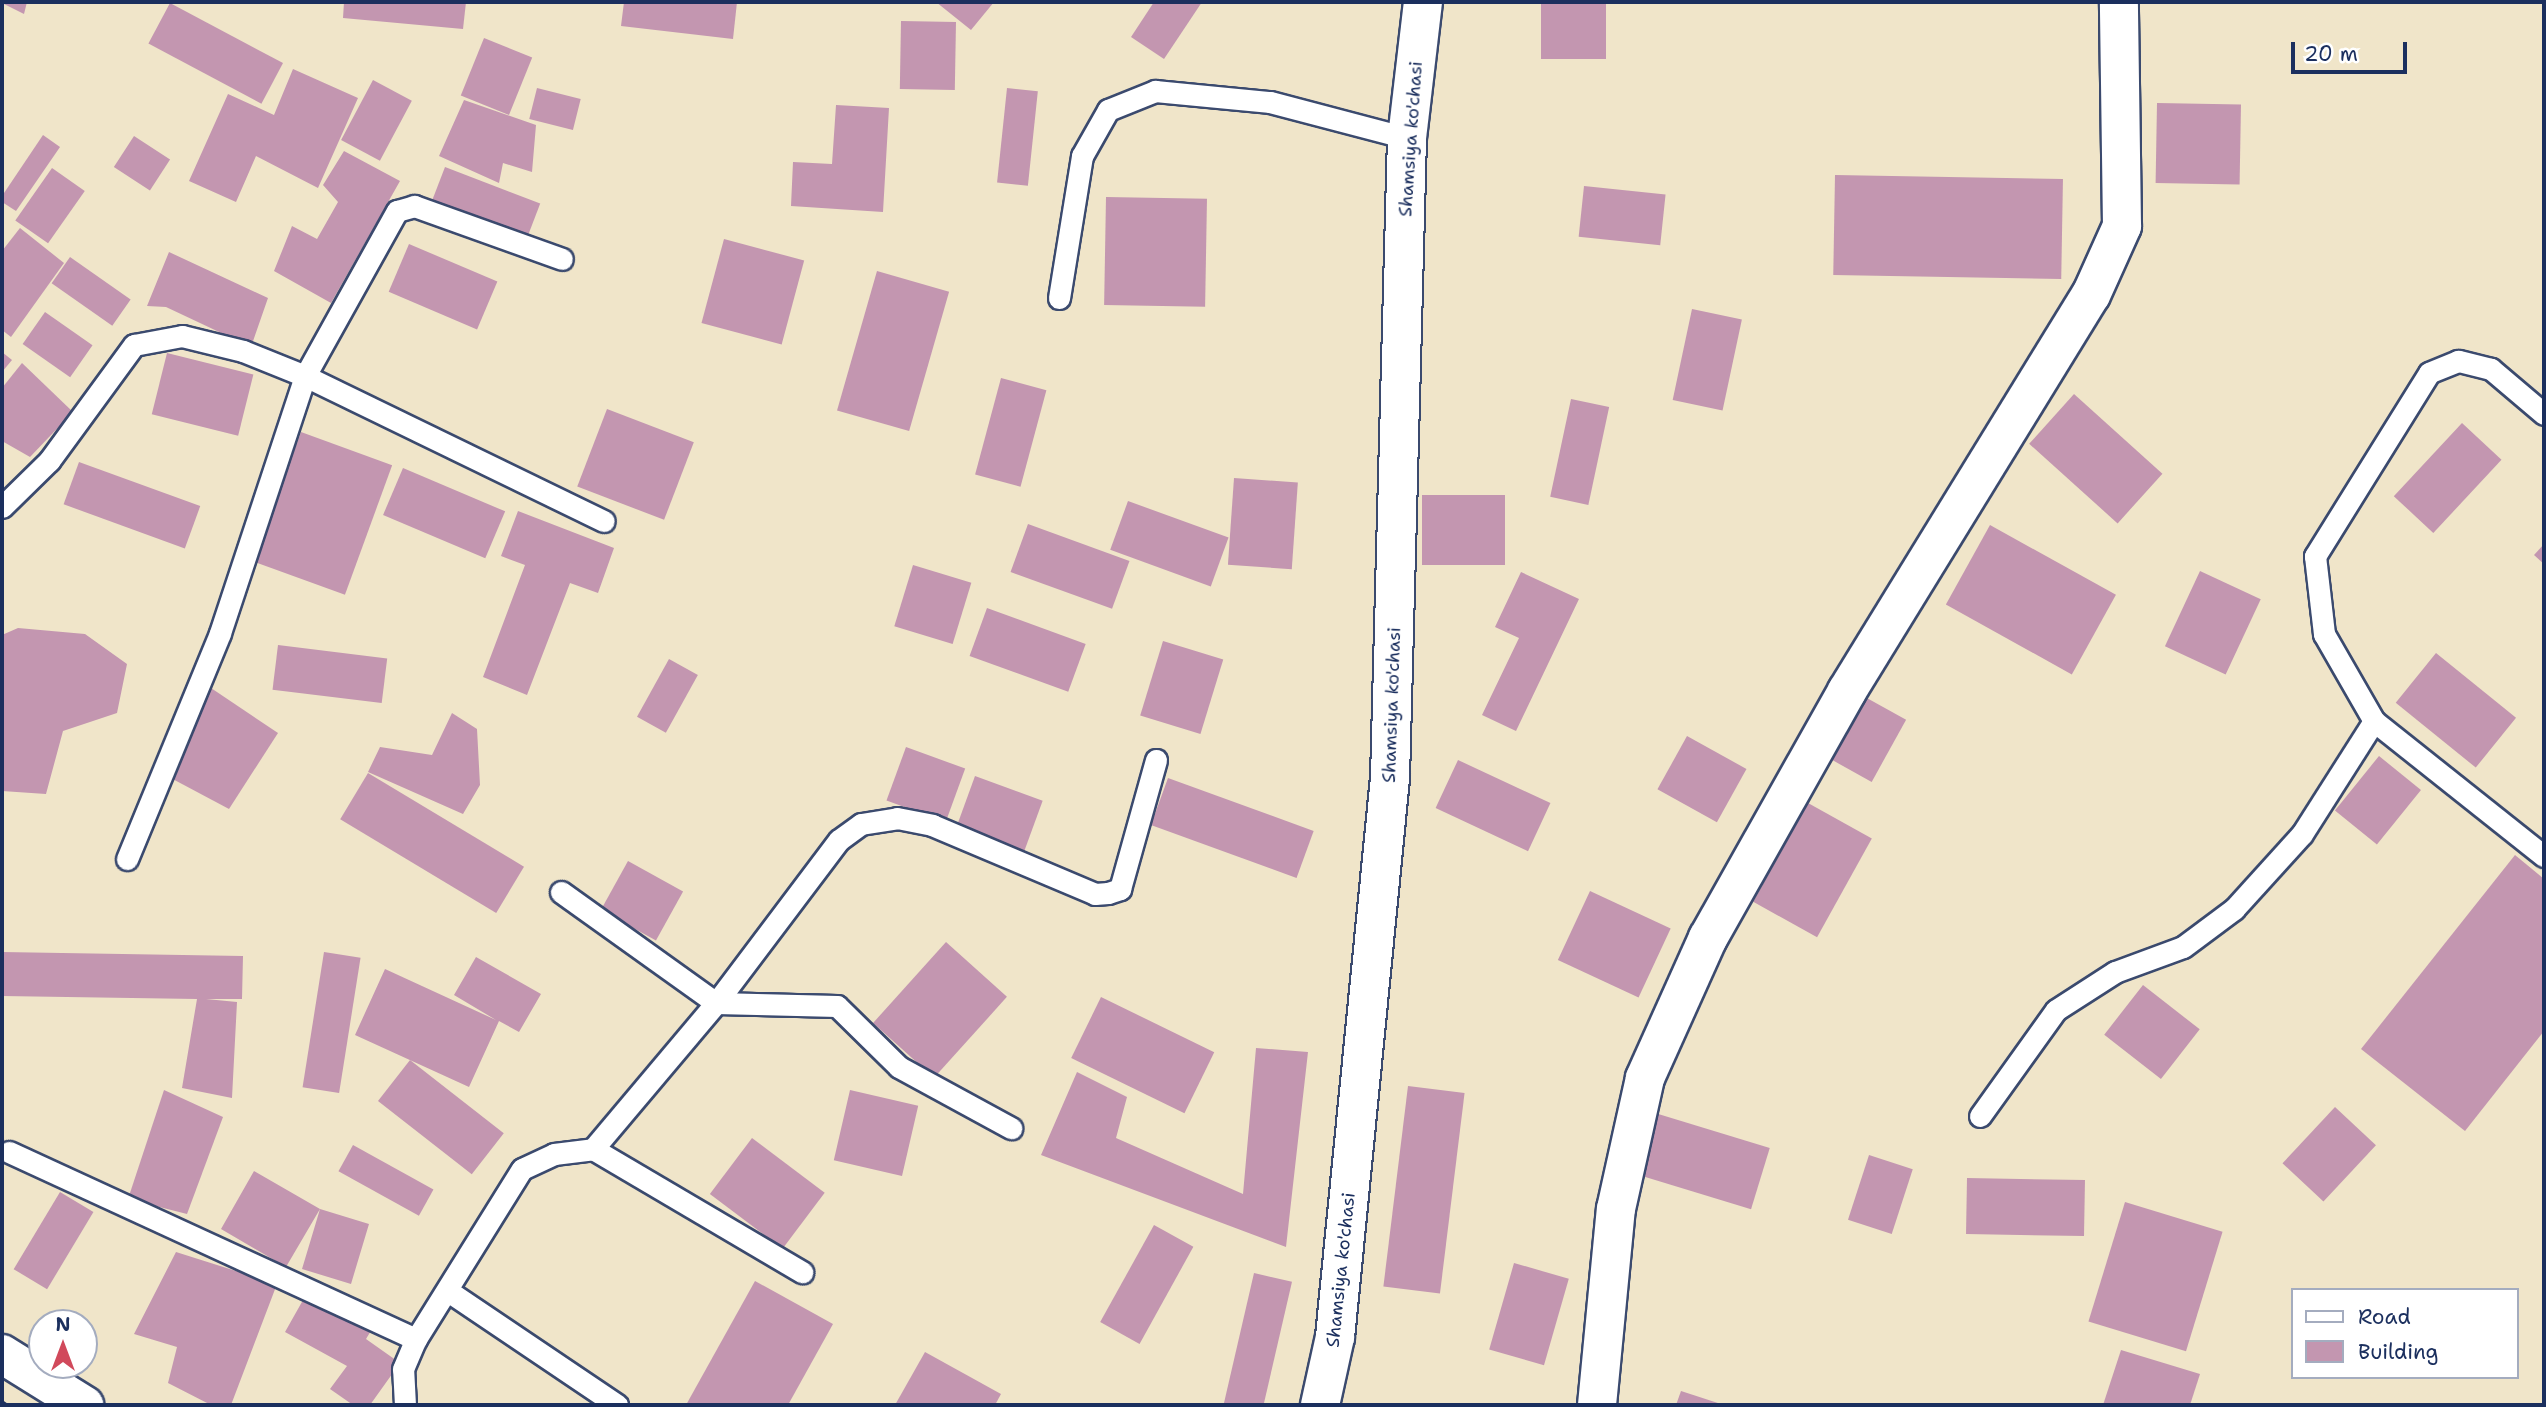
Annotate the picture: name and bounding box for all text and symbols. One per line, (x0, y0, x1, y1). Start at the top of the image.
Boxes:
scale bar (2294, 28, 2410, 72)
text: 20 m (2304, 40, 2358, 68)
street label: Shamsiya ko'chasi (1395, 61, 1427, 217)
street label: Shamsiya ko'chasi (1378, 627, 1406, 783)
street label: Shamsiya ko'chasi (1322, 1191, 1360, 1349)
legend (2290, 1288, 2518, 1379)
text: Road (2358, 1303, 2411, 1331)
north arrow (28, 1309, 98, 1379)
text: N (55, 1312, 71, 1337)
text: Building (2358, 1338, 2438, 1366)

